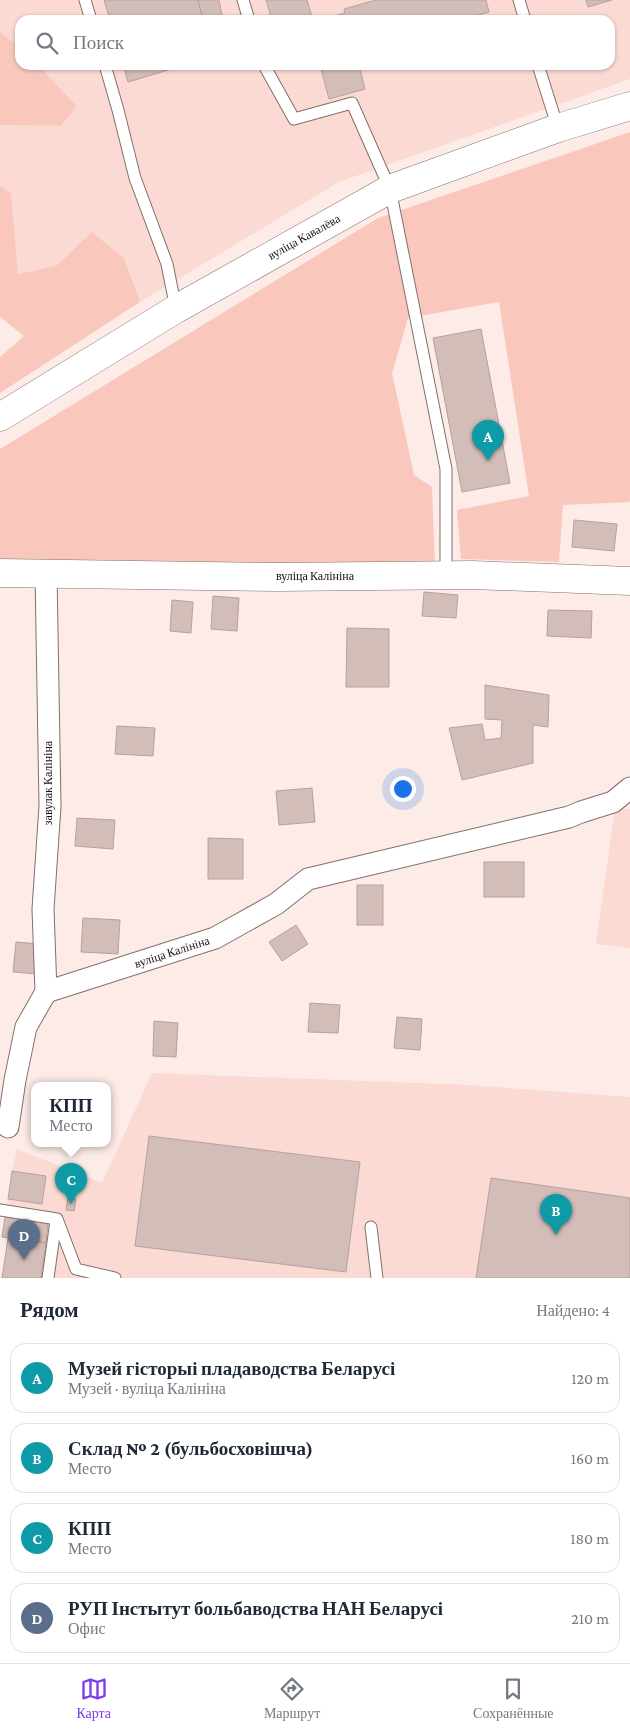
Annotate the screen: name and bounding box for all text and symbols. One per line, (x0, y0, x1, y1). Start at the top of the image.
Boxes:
search box (15, 15, 615, 70)
icon: search (33, 29, 61, 57)
text: Поиск (73, 32, 124, 53)
street label: вуліца Кавалёва (265, 211, 343, 263)
pin: A (472, 420, 504, 461)
street label: вуліца Калініна (276, 569, 355, 583)
street label: завулак Калініна (41, 740, 55, 825)
your location (390, 776, 416, 802)
street label: вуліца Калініна (133, 933, 212, 971)
popup (31, 1082, 111, 1147)
text: КПП (49, 1095, 93, 1116)
text: Место (49, 1117, 93, 1134)
pin: C (55, 1163, 87, 1204)
pin: B (540, 1194, 572, 1235)
pin: D (8, 1219, 40, 1260)
text: Рядом (20, 1298, 79, 1322)
text: Найдено: 4 (536, 1302, 610, 1319)
text: Музей гісторыі пладаводства Беларусі (68, 1358, 395, 1379)
text: A (32, 1370, 42, 1387)
text: 120 m (571, 1370, 609, 1387)
text: Музей · вуліца Калініна (68, 1380, 226, 1397)
text: Склад № 2 (бульбосховішча) (68, 1438, 313, 1459)
text: B (32, 1450, 42, 1467)
text: 160 m (571, 1450, 609, 1467)
text: Место (68, 1460, 111, 1477)
text: КПП (68, 1518, 111, 1539)
text: C (32, 1530, 42, 1547)
text: 180 m (570, 1530, 609, 1547)
text: Место (68, 1540, 111, 1557)
text: РУП Інстытут больбаводства НАН Беларусі (68, 1598, 443, 1619)
text: D (31, 1610, 43, 1627)
text: 210 m (571, 1610, 609, 1627)
text: Офис (68, 1620, 106, 1637)
tab: Карта (76, 1675, 111, 1722)
tab: Маршрут (264, 1675, 320, 1722)
tab: Сохранённые (473, 1675, 554, 1722)

